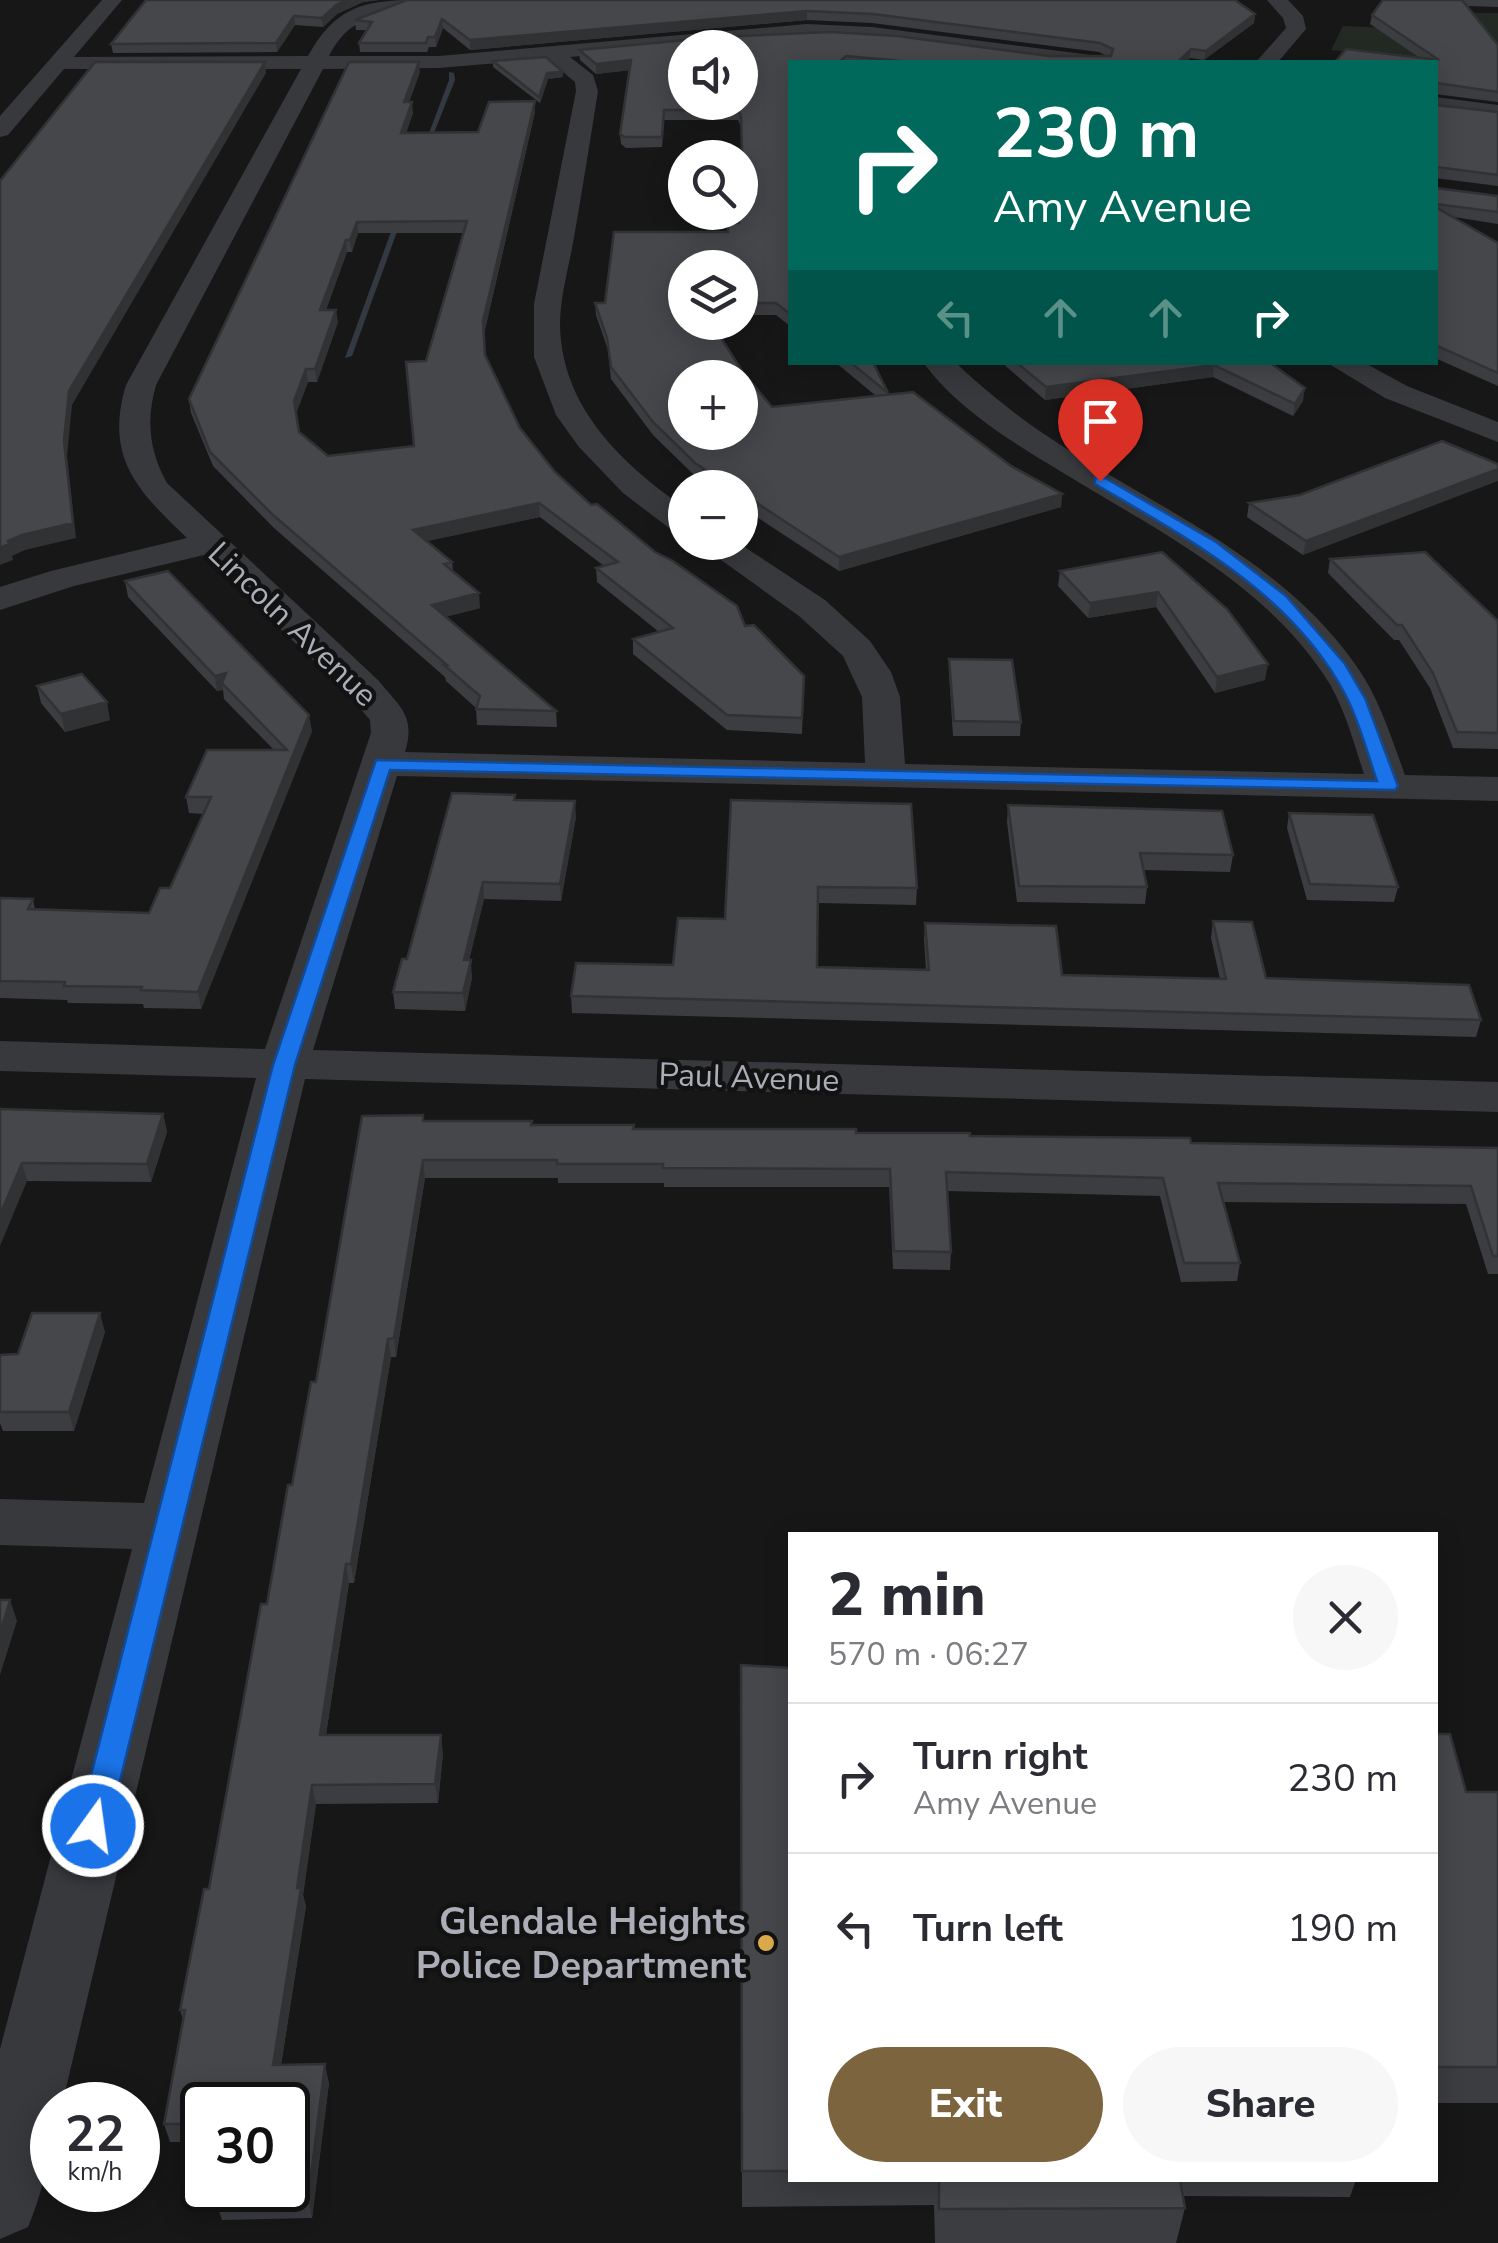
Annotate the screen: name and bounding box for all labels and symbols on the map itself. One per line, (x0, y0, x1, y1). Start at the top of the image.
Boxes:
pin (1058, 379, 1143, 482)
street label: Lincoln Avenue (199, 532, 387, 716)
street label: Paul Avenue (658, 1053, 840, 1102)
position arrow (41, 1774, 145, 1878)
place label: Glendale Heights Police Department (416, 1896, 746, 1991)
marker: Glendale Heights Police Department (755, 1932, 777, 1954)
speed limit sign: 30 (180, 2082, 310, 2212)

